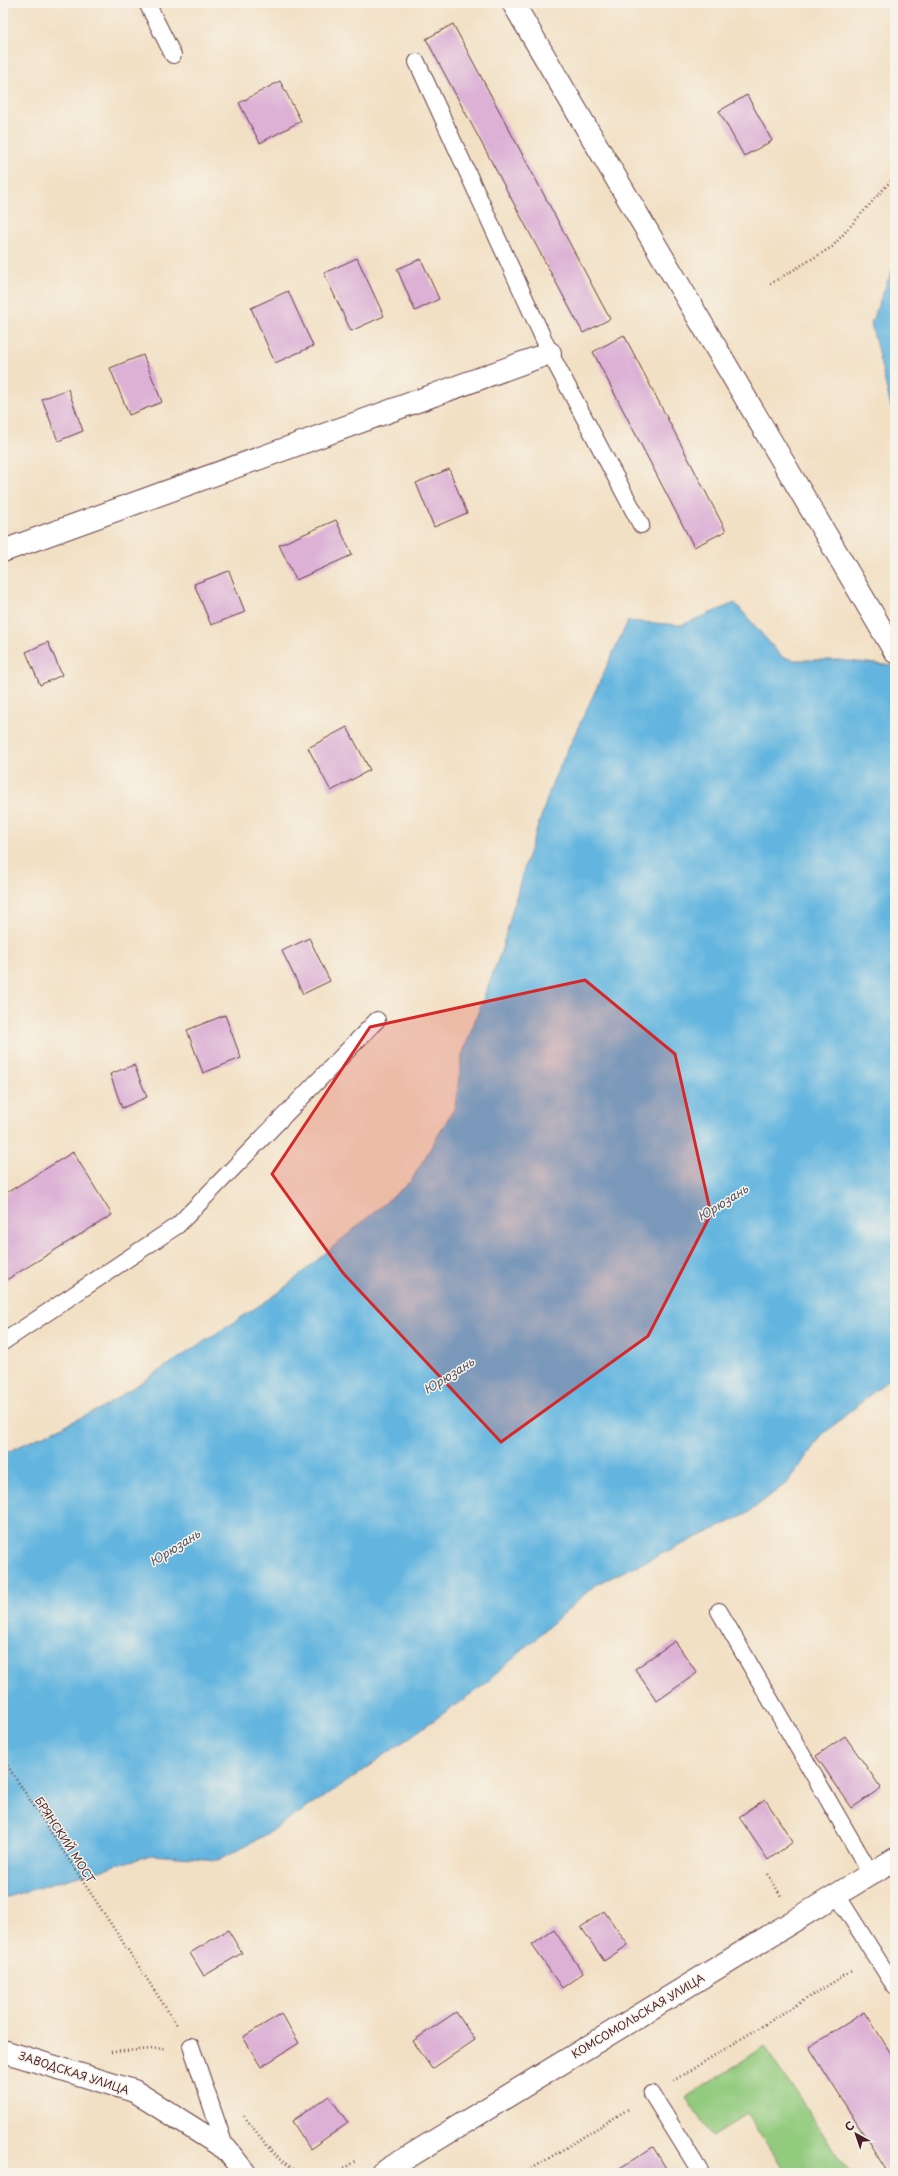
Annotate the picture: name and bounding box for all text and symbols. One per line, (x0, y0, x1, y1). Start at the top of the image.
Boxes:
water label: Юрюзань (694, 1179, 752, 1225)
water label: Юрюзань (420, 1352, 478, 1398)
water label: Юрюзань (146, 1524, 204, 1570)
street label: БРЯНСКИЙ МОСТ (31, 1793, 100, 1887)
street label: КОМСОМОЛЬСКАЯ УЛИЦА (568, 1969, 708, 2062)
street label: ЗАВОДСКАЯ УЛИЦА (17, 2047, 132, 2099)
north arrow (836, 2114, 876, 2154)
text: С (841, 2117, 858, 2135)

